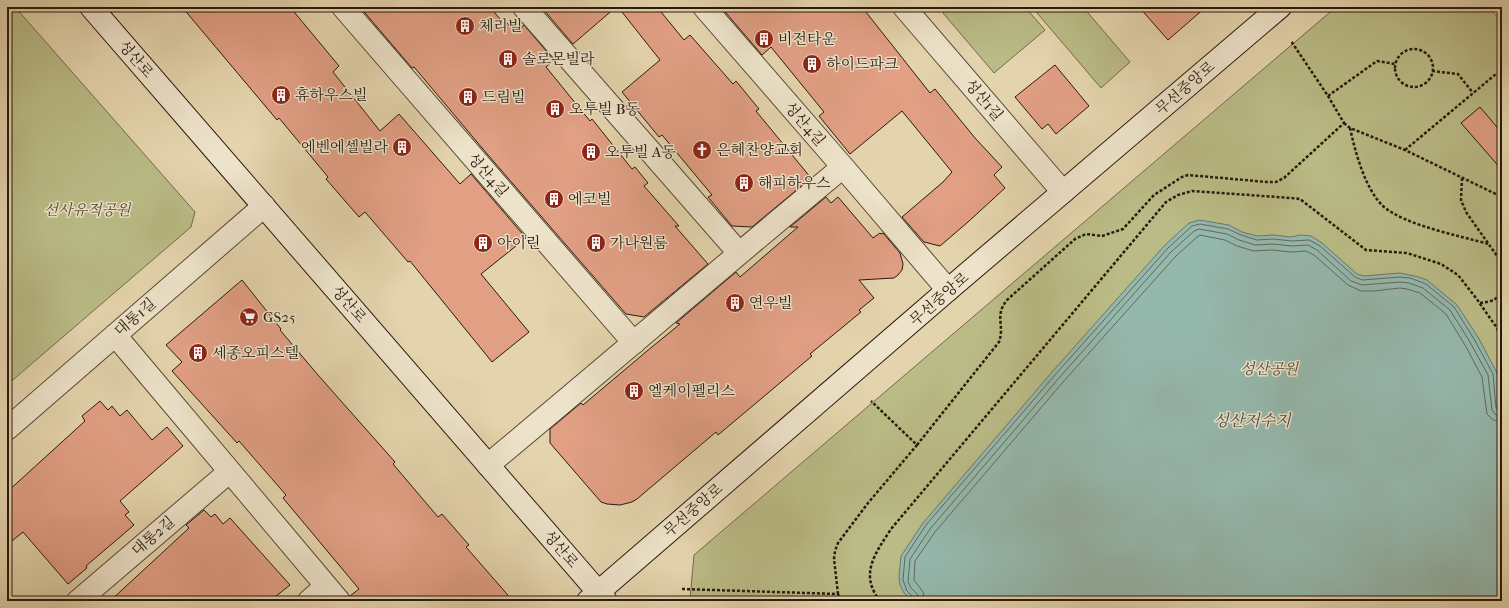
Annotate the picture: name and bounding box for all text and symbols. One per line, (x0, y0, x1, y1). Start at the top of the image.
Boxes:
building icon: 체리빌 (454, 15, 476, 37)
place label: 체리빌 (479, 17, 522, 35)
building icon: 비전타운 (753, 28, 775, 50)
place label: 비전타운 (778, 30, 836, 48)
street label: 성산로 (115, 37, 157, 82)
building icon: 솔로몬빌라 (497, 48, 519, 70)
place label: 솔로몬빌라 (522, 50, 595, 68)
building icon: 하이드파크 (801, 53, 823, 75)
place label: 하이드파크 (826, 55, 899, 73)
street label: 무선중앙로 (1152, 57, 1219, 119)
street label: 성산1길 (961, 76, 1007, 124)
building icon: 휴하우스빌 (270, 84, 292, 106)
place label: 휴하우스빌 (295, 86, 367, 104)
building icon: 드림빌 (457, 86, 479, 108)
place label: 드림빌 (482, 88, 525, 106)
building icon: 오투빌 B동 (544, 98, 566, 120)
street label: 성산4길 (781, 98, 829, 150)
place label: 오투빌 B동 (569, 100, 640, 118)
building icon: 에벤에셀빌라 (391, 136, 413, 158)
place label: 에벤에셀빌라 (301, 138, 388, 156)
church icon: 은혜찬양교회 (691, 139, 713, 161)
building icon: 오투빌 A동 (580, 141, 602, 163)
place label: 은혜찬양교회 (716, 141, 803, 159)
place label: 오투빌 A동 (605, 143, 676, 161)
street label: 성산4길 (464, 149, 512, 201)
building icon: 해피하우스 (733, 172, 755, 194)
place label: 해피하우스 (758, 174, 831, 192)
building icon: 에코빌 (543, 188, 565, 210)
place label: 에코빌 (568, 190, 611, 208)
park label: 선사유적공원 (44, 201, 132, 219)
building icon: 아이린 (472, 232, 494, 254)
building icon: 가나원룸 (585, 232, 607, 254)
place label: 아이린 (497, 234, 540, 252)
place label: 가나원룸 (610, 234, 668, 252)
street label: 무선중앙로 (906, 268, 973, 330)
street label: 성산로 (328, 282, 370, 327)
building icon: 연우빌 (724, 292, 746, 314)
street label: 대통1길 (111, 294, 159, 340)
place label: 연우빌 (749, 294, 792, 312)
supermarket icon: GS25 (238, 306, 260, 328)
place label: GS25 (263, 308, 296, 326)
building icon: 세종오피스텔 (187, 342, 209, 364)
place label: 세종오피스텔 (212, 344, 299, 362)
park label: 성산공원 (1240, 360, 1299, 378)
building icon: 엘케이펠리스 (623, 380, 645, 402)
place label: 엘케이펠리스 (648, 382, 735, 400)
water label: 성산저수지 (1213, 411, 1292, 430)
street label: 무선중앙로 (660, 479, 727, 541)
street label: 대통2길 (128, 512, 178, 560)
street label: 성산로 (540, 527, 582, 572)

